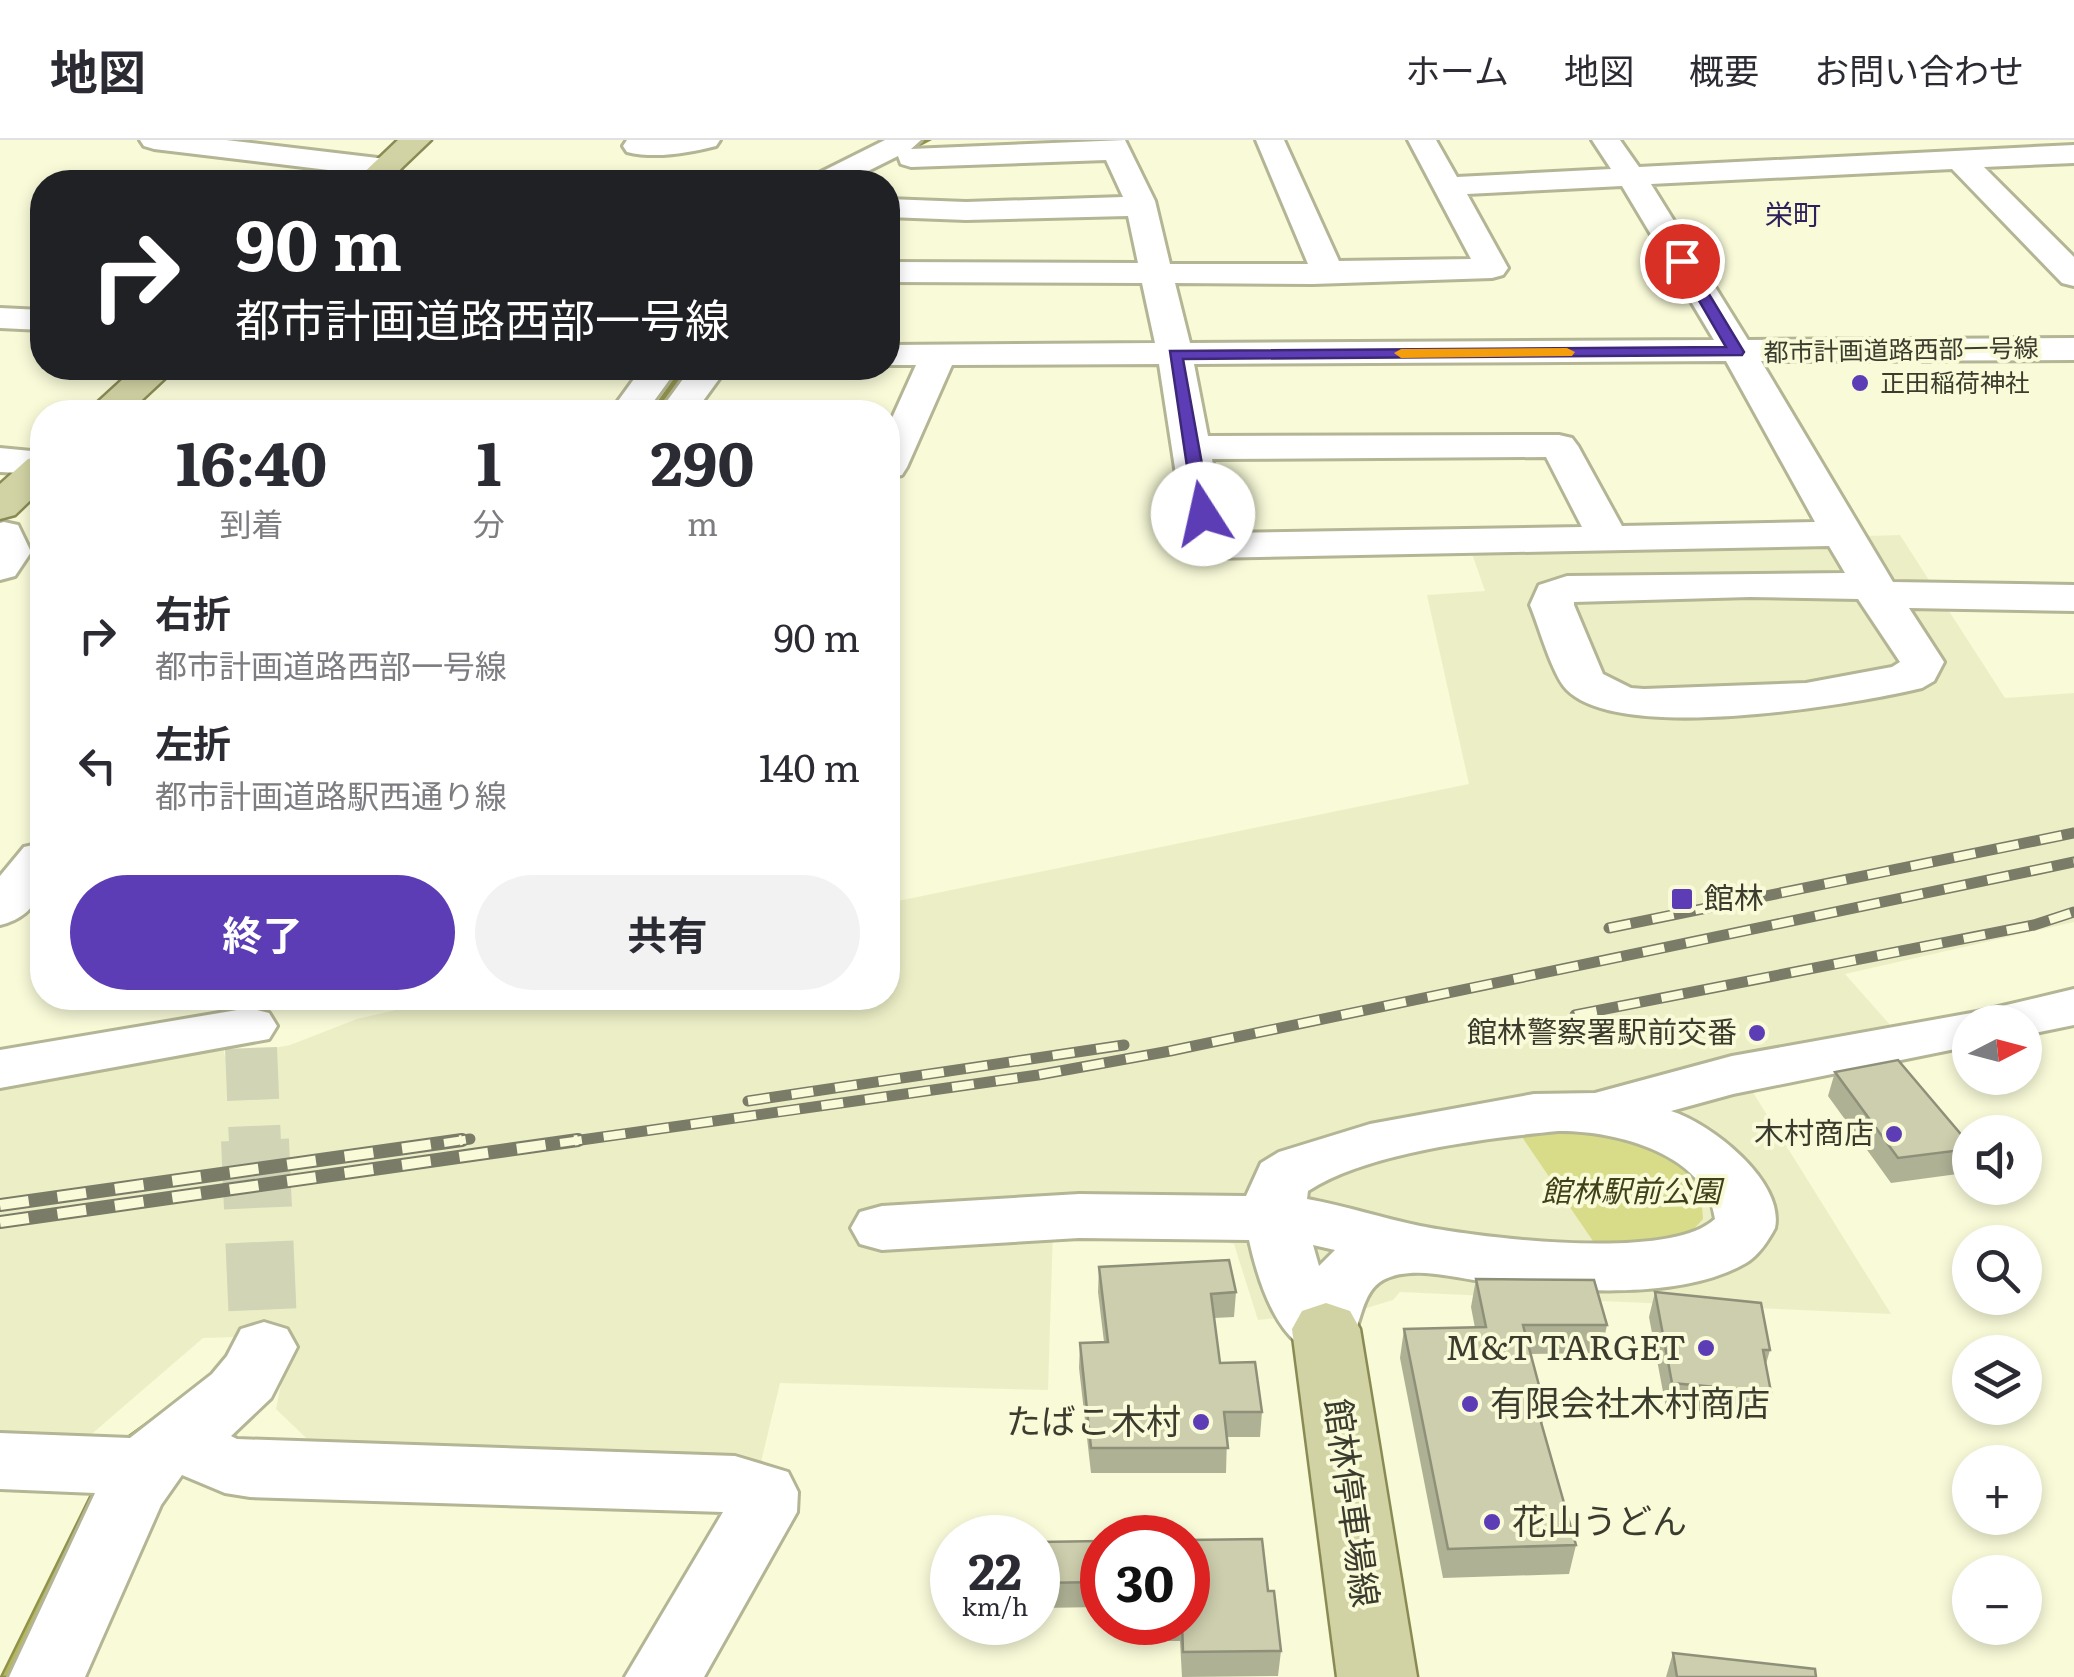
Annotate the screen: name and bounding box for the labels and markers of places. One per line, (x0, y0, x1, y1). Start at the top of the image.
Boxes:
pin (1640, 219, 1725, 304)
place label: 正田稲荷神社 (1880, 363, 2030, 400)
marker: 正田稲荷神社 (1849, 372, 1871, 394)
place label: 館林 (1704, 874, 1764, 918)
marker: 館林 (1669, 886, 1695, 912)
place label: 館林警察署駅前交番 (1467, 1008, 1737, 1052)
marker: 館林警察署駅前交番 (1746, 1022, 1768, 1044)
place label: 木村商店 (1754, 1109, 1874, 1153)
marker: 木村商店 (1883, 1123, 1905, 1145)
place label: M&T TARGET (1445, 1319, 1686, 1371)
marker: M&T TARGET (1695, 1337, 1717, 1359)
place label: 有限会社木村商店 (1490, 1375, 1770, 1427)
place label: たばこ木村 (1006, 1393, 1181, 1445)
marker: 有限会社木村商店 (1459, 1393, 1481, 1415)
marker: たばこ木村 (1190, 1411, 1212, 1433)
place label: 花山うどん (1512, 1493, 1687, 1545)
marker: 花山うどん (1481, 1511, 1503, 1533)

